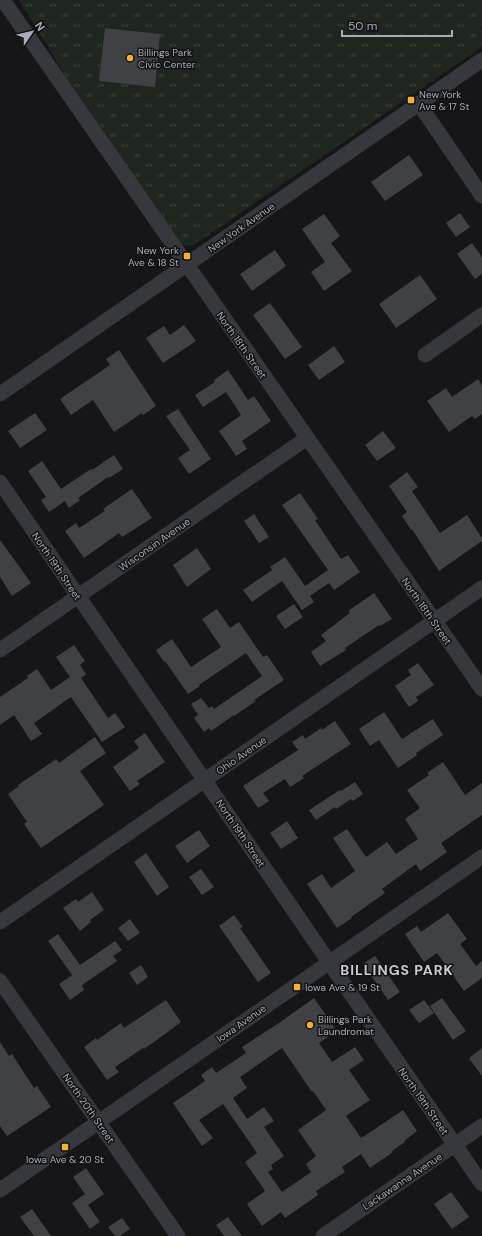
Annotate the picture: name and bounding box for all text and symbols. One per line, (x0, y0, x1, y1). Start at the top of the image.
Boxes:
north arrow (12, 12, 52, 52)
scale bar (342, 12, 452, 38)
text: 50 m (348, 18, 377, 34)
text: N (32, 19, 48, 34)
place label: Billings Park Civic Center (138, 46, 196, 71)
marker: Billings Park Civic Center (125, 53, 135, 63)
place label: New York Ave & 17 St (419, 88, 469, 113)
marker: New York Ave & 17 St (406, 95, 416, 105)
street label: New York Avenue (205, 199, 278, 255)
place label: New York Ave & 18 St (128, 244, 179, 269)
marker: New York Ave & 18 St (182, 251, 192, 261)
street label: North 18th Street (214, 309, 270, 381)
street label: Wisconsin Avenue (116, 515, 193, 574)
street label: North 19th Street (29, 530, 84, 603)
street label: North 18th Street (399, 575, 455, 647)
street label: Ohio Avenue (214, 733, 269, 778)
street label: North 19th Street (213, 797, 268, 870)
district label: BILLINGS PARK (340, 961, 454, 979)
place label: Iowa Ave & 19 St (305, 981, 380, 994)
marker: Iowa Ave & 19 St (292, 982, 302, 992)
street label: Iowa Avenue (214, 1001, 269, 1045)
place label: Billings Park Laundromat (318, 1013, 374, 1038)
marker: Billings Park Laundromat (305, 1020, 315, 1030)
street label: North 19th Street (396, 1065, 452, 1137)
street label: North 20th Street (60, 1071, 117, 1146)
marker: Iowa Ave & 20 St (60, 1142, 70, 1152)
street label: Lackawanna Avenue (360, 1150, 445, 1213)
place label: Iowa Ave & 20 St (26, 1153, 104, 1166)

